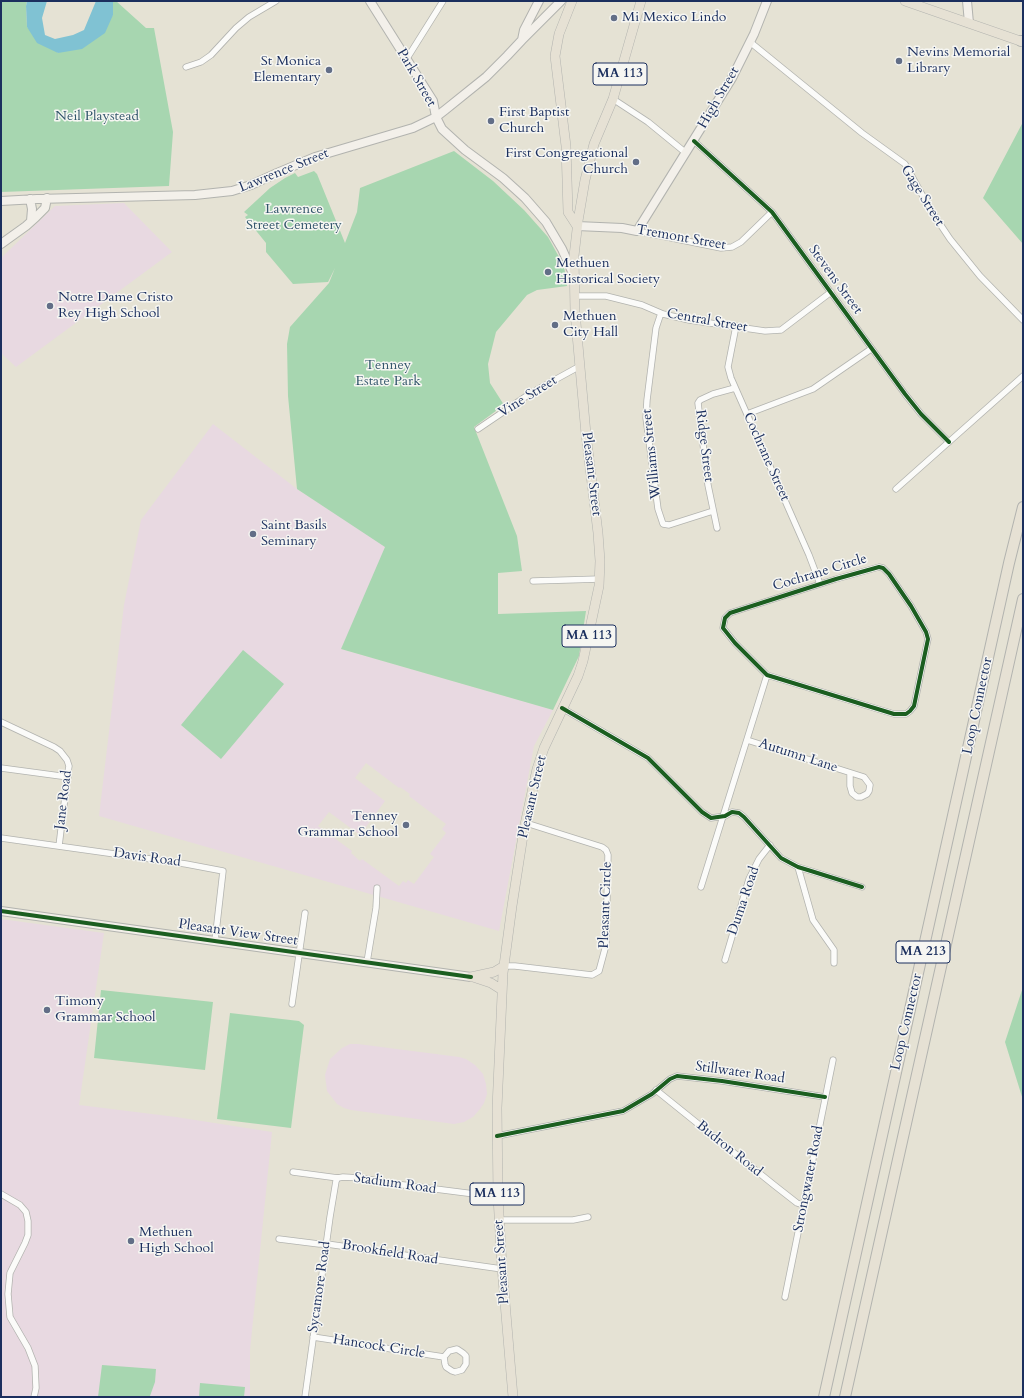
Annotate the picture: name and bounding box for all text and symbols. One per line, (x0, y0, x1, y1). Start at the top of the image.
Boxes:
place label: Mi Mexico Lindo (622, 10, 726, 26)
marker: Mi Mexico Lindo (609, 13, 619, 23)
place label: Nevins Memorial Library (907, 45, 1010, 78)
street label: Park Street (393, 46, 439, 110)
place label: St Monica Elementary (253, 54, 321, 86)
marker: Nevins Memorial Library (894, 56, 904, 66)
road number: MA 113 (593, 63, 647, 85)
street label: High Street (695, 64, 743, 132)
marker: St Monica Elementary (324, 65, 334, 75)
place label: First Baptist Church (499, 105, 569, 138)
park label: Neil Playstead (55, 109, 139, 125)
marker: First Baptist Church (486, 116, 496, 126)
street label: Lawrence Street (237, 145, 331, 197)
place label: First Congregational Church (505, 146, 628, 178)
marker: First Congregational Church (631, 157, 641, 167)
street label: Gage Street (897, 162, 947, 230)
park label: Lawrence Street Cemetery (246, 202, 342, 234)
street label: Tremont Street (635, 222, 727, 254)
street label: Stevens Street (804, 242, 866, 318)
place label: Methuen Historical Society (556, 256, 660, 288)
marker: Methuen Historical Society (543, 267, 553, 277)
place label: Notre Dame Cristo Rey High School (58, 290, 173, 322)
marker: Notre Dame Cristo Rey High School (45, 301, 55, 311)
street label: Central Street (665, 306, 749, 336)
place label: Methuen City Hall (563, 309, 618, 342)
marker: Methuen City Hall (550, 320, 560, 330)
park label: Tenney Estate Park (355, 358, 421, 390)
street label: Vine Street (496, 372, 560, 422)
street label: Williams Street (639, 408, 665, 500)
street label: Ridge Street (691, 409, 717, 483)
street label: Cochrane Street (739, 410, 793, 504)
street label: Pleasant Street (577, 431, 605, 517)
place label: Saint Basils Seminary (261, 518, 327, 550)
marker: Saint Basils Seminary (248, 529, 258, 539)
street label: Cochrane Circle (771, 551, 869, 595)
road number: MA 113 (562, 625, 616, 647)
street label: Loop Connector (960, 656, 996, 756)
street label: Autumn Lane (756, 735, 840, 777)
street label: Pleasant Street (515, 754, 551, 840)
street label: Jane Road (52, 769, 76, 831)
place label: Tenney Grammar School (297, 809, 398, 842)
marker: Tenney Grammar School (401, 820, 411, 830)
street label: Davis Road (112, 845, 182, 871)
street label: Pleasant Circle (596, 861, 616, 949)
street label: Duma Road (724, 864, 764, 938)
street label: Pleasant View Street (177, 916, 299, 950)
road number: MA 213 (896, 941, 950, 963)
street label: Loop Connector (888, 972, 926, 1072)
place label: Timony Grammar School (55, 994, 156, 1026)
marker: Timony Grammar School (42, 1005, 52, 1015)
street label: Stillwater Road (694, 1058, 786, 1088)
street label: Budron Road (693, 1117, 765, 1181)
street label: Strongwater Road (790, 1125, 828, 1233)
street label: Stadium Road (353, 1170, 437, 1198)
road number: MA 113 (470, 1183, 524, 1205)
street label: Pleasant Street (491, 1219, 513, 1305)
place label: Methuen High School (139, 1225, 214, 1258)
marker: Methuen High School (126, 1236, 136, 1246)
street label: Brookfield Road (341, 1237, 439, 1269)
street label: Sycamore Road (305, 1240, 335, 1334)
street label: Hancock Circle (332, 1331, 426, 1363)

